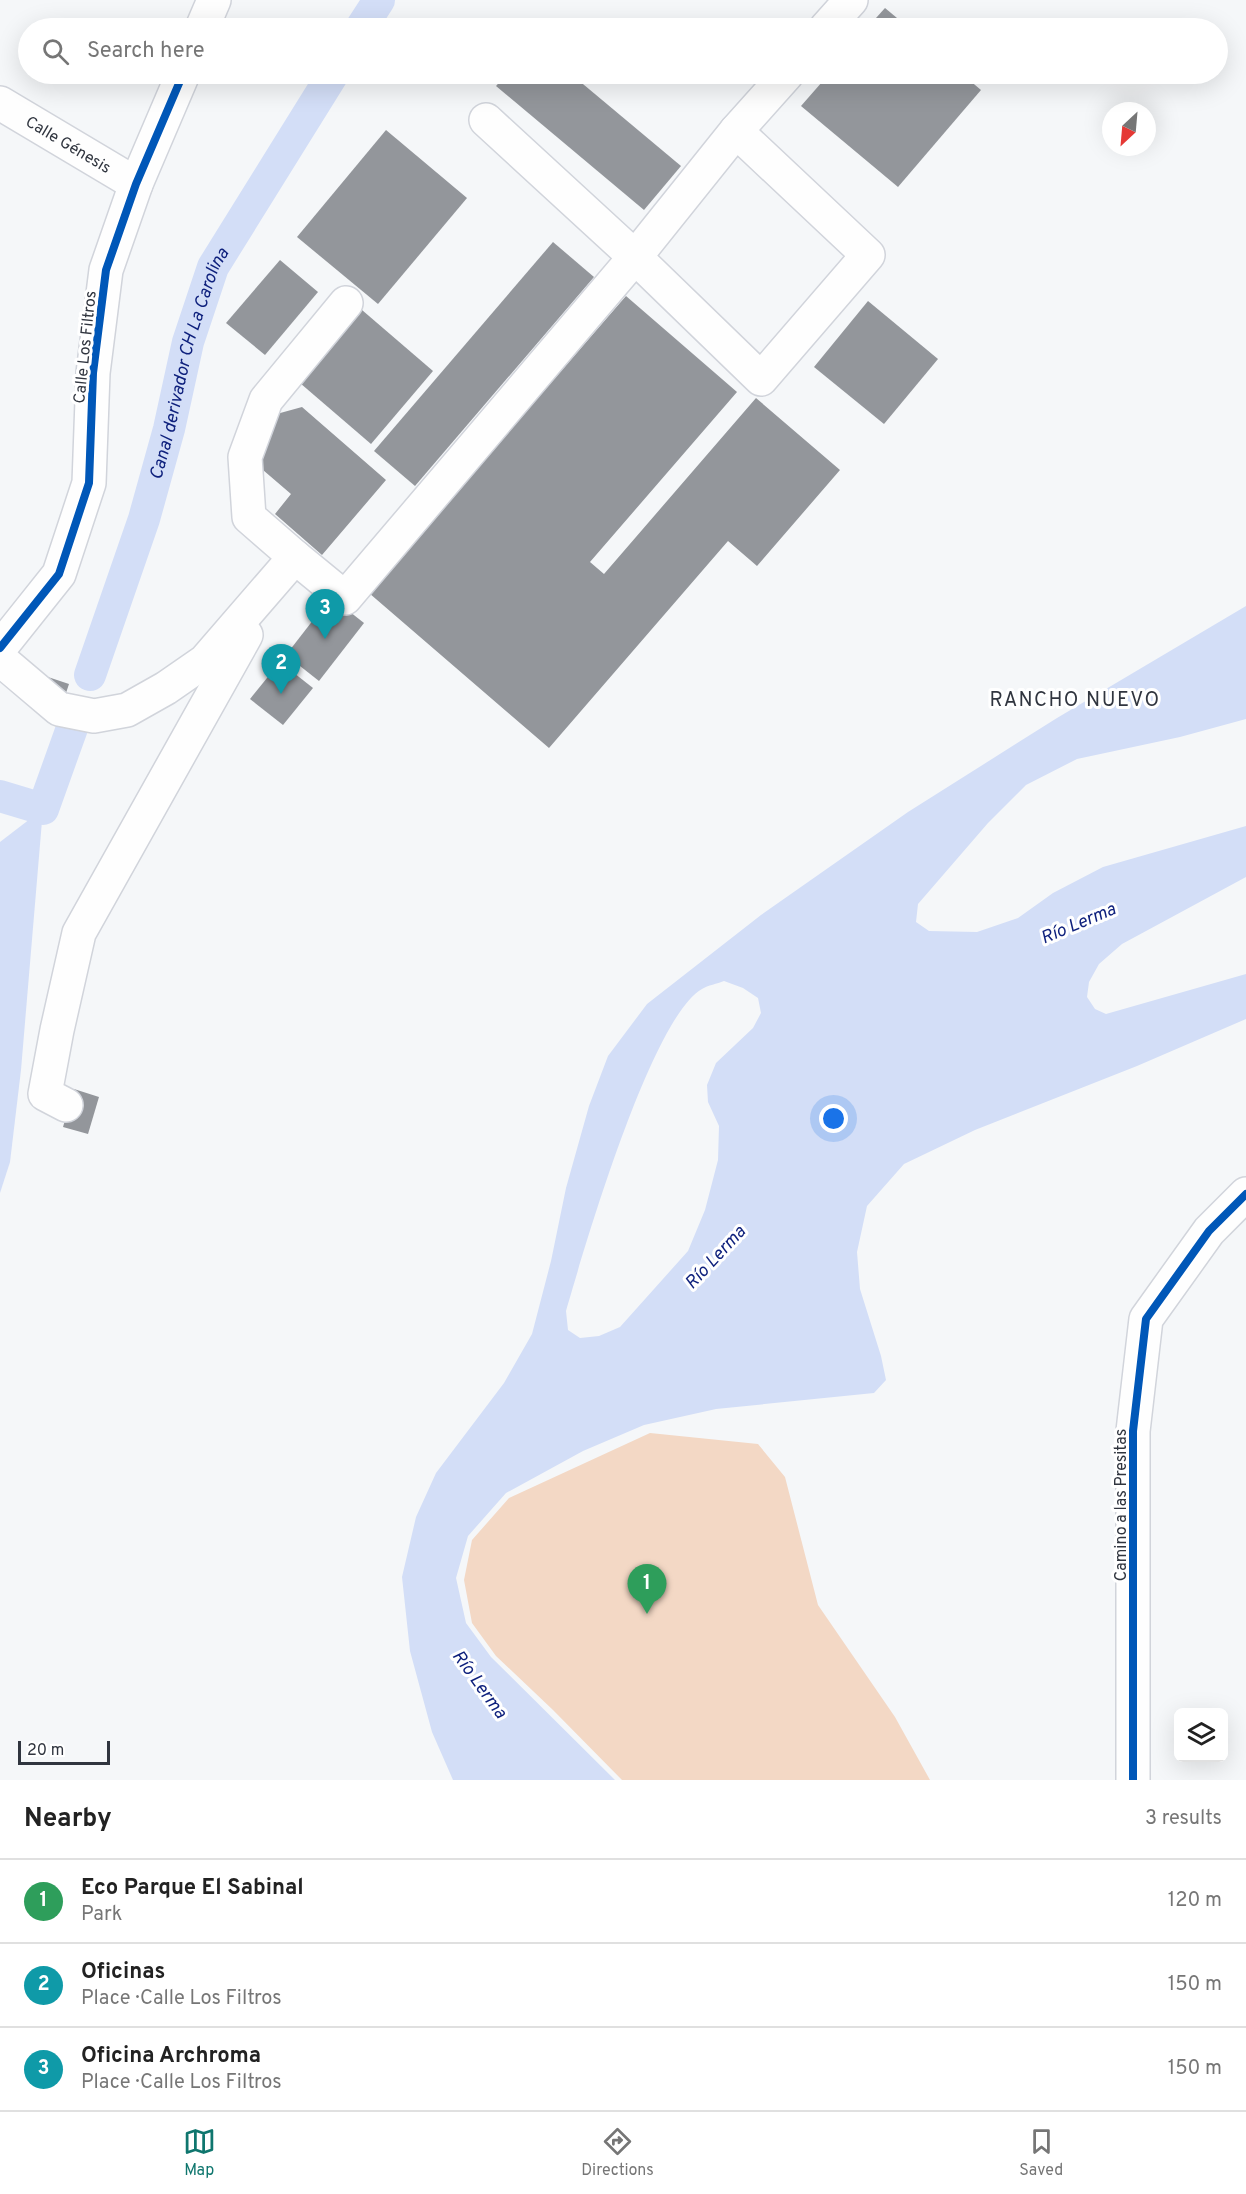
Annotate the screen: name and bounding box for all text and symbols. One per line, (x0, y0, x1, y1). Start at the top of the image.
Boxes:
search box (18, 18, 1228, 84)
icon: search (39, 35, 72, 68)
text: Search here (87, 38, 205, 65)
north arrow (1102, 102, 1156, 156)
street label: Calle Génesis (21, 113, 114, 179)
water label: Canal derivador CH La Carolina (145, 243, 236, 483)
street label: Calle Los Filtros (70, 290, 102, 405)
pin: 3 (306, 590, 344, 639)
pin: 2 (262, 644, 300, 694)
district label: RANCHO NUEVO (989, 688, 1161, 714)
water label: Río Lerma (1038, 898, 1120, 950)
your location (819, 1104, 848, 1133)
water label: Río Lerma (681, 1221, 752, 1295)
street label: Camino a las Presitas (1112, 1429, 1132, 1581)
pin: 1 (628, 1564, 666, 1614)
water label: Río Lerma (446, 1646, 512, 1724)
map controls (1174, 1708, 1228, 1762)
button: layers (1174, 1708, 1228, 1762)
scale bar (18, 1738, 110, 1766)
text: 20 m (27, 1741, 64, 1761)
text: Nearby (24, 1803, 112, 1836)
text: 3 results (1145, 1806, 1222, 1832)
text: Eco Parque El Sabinal (81, 1875, 304, 1902)
text: 1 (40, 1888, 48, 1914)
text: 120 m (1168, 1888, 1222, 1914)
text: Park (81, 1902, 122, 1928)
text: Oficinas (81, 1959, 165, 1986)
text: 2 (37, 1972, 50, 1998)
text: 150 m (1168, 1972, 1222, 1998)
text: Place · Calle Los Filtros (81, 1986, 282, 2012)
text: Oficina Archroma (81, 2043, 261, 2070)
text: 3 (38, 2056, 50, 2082)
text: 150 m (1168, 2056, 1222, 2082)
text: Place · Calle Los Filtros (81, 2070, 282, 2096)
tab: Map (183, 2125, 216, 2181)
tab: Directions (581, 2125, 654, 2181)
tab: Saved (1019, 2125, 1063, 2181)

